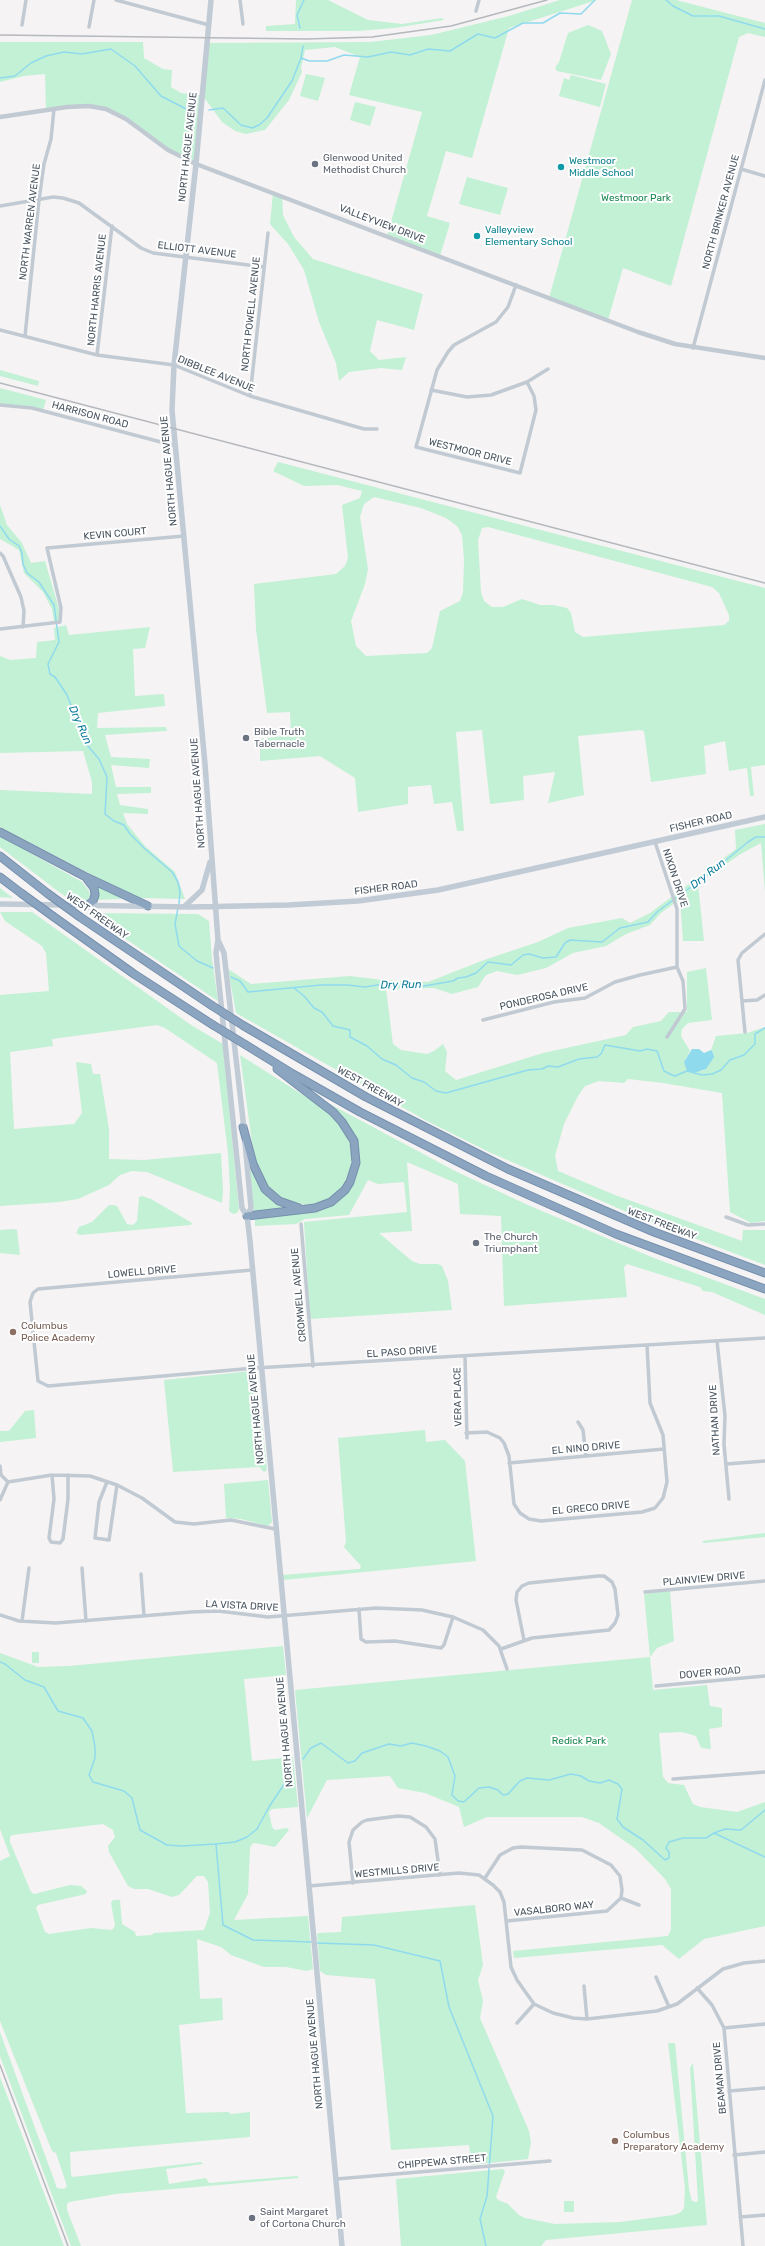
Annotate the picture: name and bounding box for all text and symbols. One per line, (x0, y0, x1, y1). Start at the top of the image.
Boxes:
street label: NORTH HAGUE AVENUE (176, 91, 200, 203)
place label: Glenwood United Methodist Church (323, 152, 406, 176)
street label: NORTH BRINKER AVENUE (700, 153, 742, 271)
place label: Westmoor Middle School (569, 155, 633, 178)
marker: Glenwood United Methodist Church (310, 159, 320, 169)
marker: Westmoor Middle School (556, 162, 566, 172)
street label: NORTH WARREN AVENUE (17, 163, 43, 281)
park label: Westmoor Park (601, 192, 671, 204)
street label: VALLEYVIEW DRIVE (337, 202, 427, 246)
place label: Valleyview Elementary School (485, 224, 573, 248)
marker: Valleyview Elementary School (472, 231, 482, 241)
street label: NORTH HARRIS AVENUE (85, 233, 109, 347)
street label: ELLIOTT AVENUE (157, 239, 237, 261)
street label: NORTH POWELL AVENUE (239, 256, 263, 372)
street label: DIBBLEE AVENUE (176, 353, 256, 395)
street label: HARRISON ROAD (50, 399, 130, 431)
street label: NORTH HAGUE AVENUE (158, 415, 180, 527)
street label: WESTMOOR DRIVE (427, 436, 513, 468)
street label: KEVIN COURT (83, 525, 147, 543)
water label: Dry Run (66, 704, 94, 746)
place label: Bible Truth Tabernacle (254, 726, 305, 750)
marker: Bible Truth Tabernacle (241, 733, 251, 743)
street label: NORTH HAGUE AVENUE (188, 737, 208, 849)
street label: FISHER ROAD (669, 809, 733, 835)
street label: NIXON DRIVE (660, 847, 690, 909)
water label: Dry Run (688, 856, 728, 892)
street label: FISHER ROAD (354, 878, 418, 898)
street label: WEST FREEWAY (64, 890, 130, 942)
water label: Dry Run (380, 978, 422, 992)
street label: PONDEROSA DRIVE (499, 981, 589, 1013)
street label: WEST FREEWAY (335, 1064, 405, 1110)
street label: WEST FREEWAY (626, 1205, 698, 1243)
place label: The Church Triumphant (484, 1231, 538, 1254)
marker: The Church Triumphant (471, 1238, 481, 1248)
street label: CROMWELL AVENUE (289, 1247, 309, 1343)
street label: LOWELL DRIVE (107, 1263, 177, 1281)
place label: Columbus Police Academy (21, 1320, 95, 1344)
marker: Columbus Police Academy (8, 1327, 18, 1337)
street label: EL PASO DRIVE (366, 1344, 438, 1360)
street label: NORTH HAGUE AVENUE (245, 1353, 267, 1465)
street label: VERA PLACE (451, 1367, 465, 1427)
street label: NATHAN DRIVE (707, 1384, 723, 1456)
street label: EL NINO DRIVE (551, 1439, 621, 1457)
street label: EL GRECO DRIVE (552, 1499, 630, 1517)
street label: PLAINVIEW DRIVE (662, 1569, 746, 1589)
street label: LA VISTA DRIVE (205, 1598, 279, 1614)
street label: DOVER ROAD (679, 1664, 741, 1682)
street label: NORTH HAGUE AVENUE (274, 1676, 296, 1788)
park label: Redick Park (552, 1735, 606, 1747)
street label: WESTMILLS DRIVE (354, 1861, 440, 1881)
street label: VASALBORO WAY (513, 1899, 595, 1919)
street label: NORTH HAGUE AVENUE (304, 1998, 326, 2110)
street label: BEAMAN DRIVE (711, 2041, 729, 2115)
place label: Columbus Preparatory Academy (623, 2129, 724, 2152)
marker: Columbus Preparatory Academy (610, 2136, 620, 2146)
street label: CHIPPEWA STREET (397, 2152, 487, 2172)
place label: Saint Margaret of Cortona Church (260, 2206, 346, 2230)
marker: Saint Margaret of Cortona Church (247, 2213, 257, 2223)

